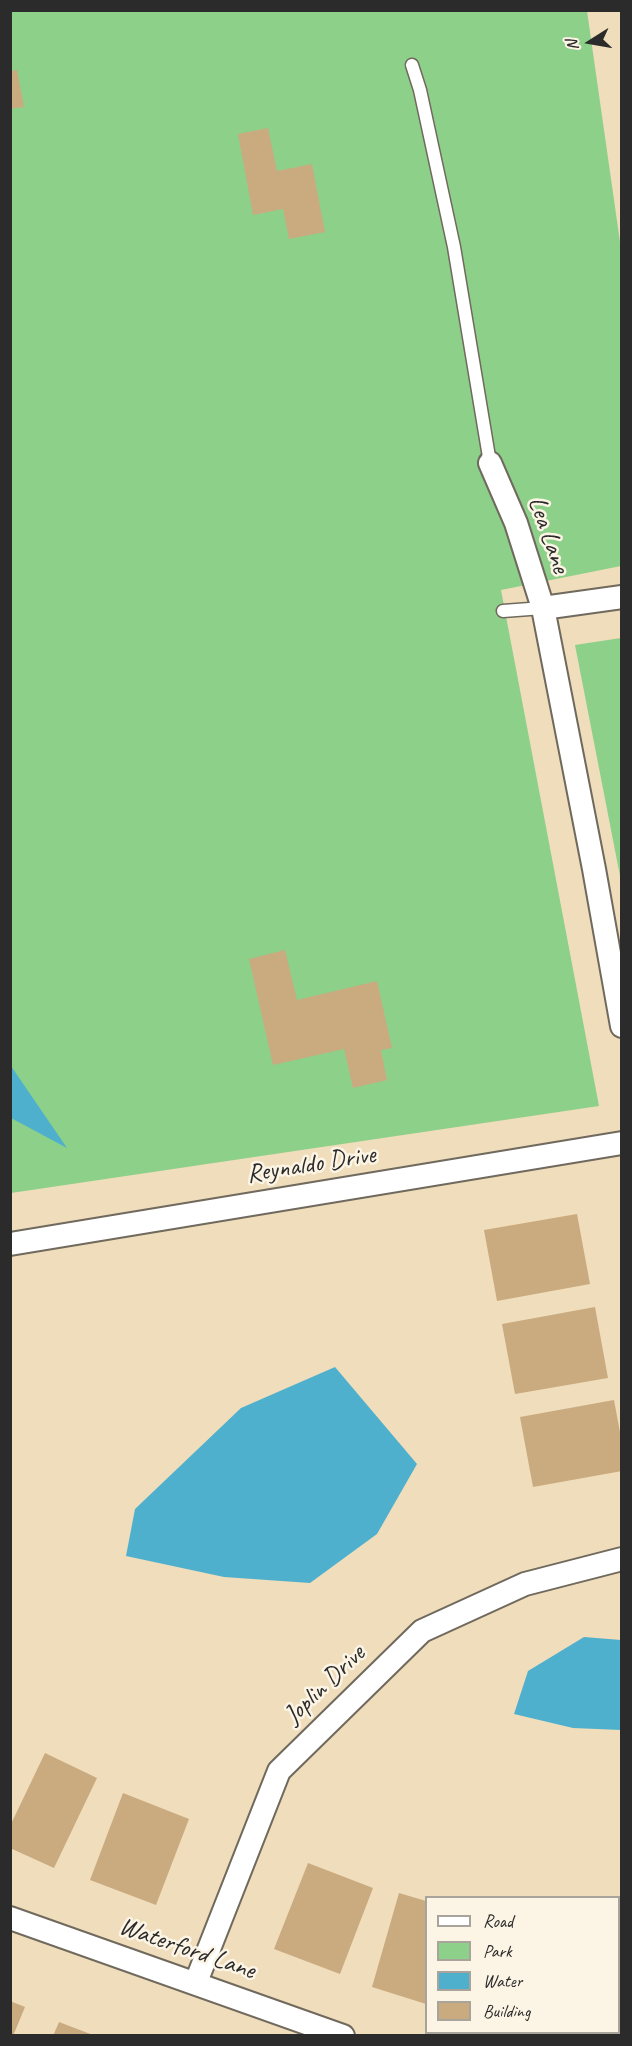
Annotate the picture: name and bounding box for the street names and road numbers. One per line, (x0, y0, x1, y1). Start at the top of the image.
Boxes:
street label: Lea Lane (520, 493, 576, 577)
street label: Reynaldo Drive (244, 1139, 378, 1191)
street label: Joplin Drive (278, 1639, 372, 1731)
street label: Waterford Lane (115, 1911, 259, 1987)

